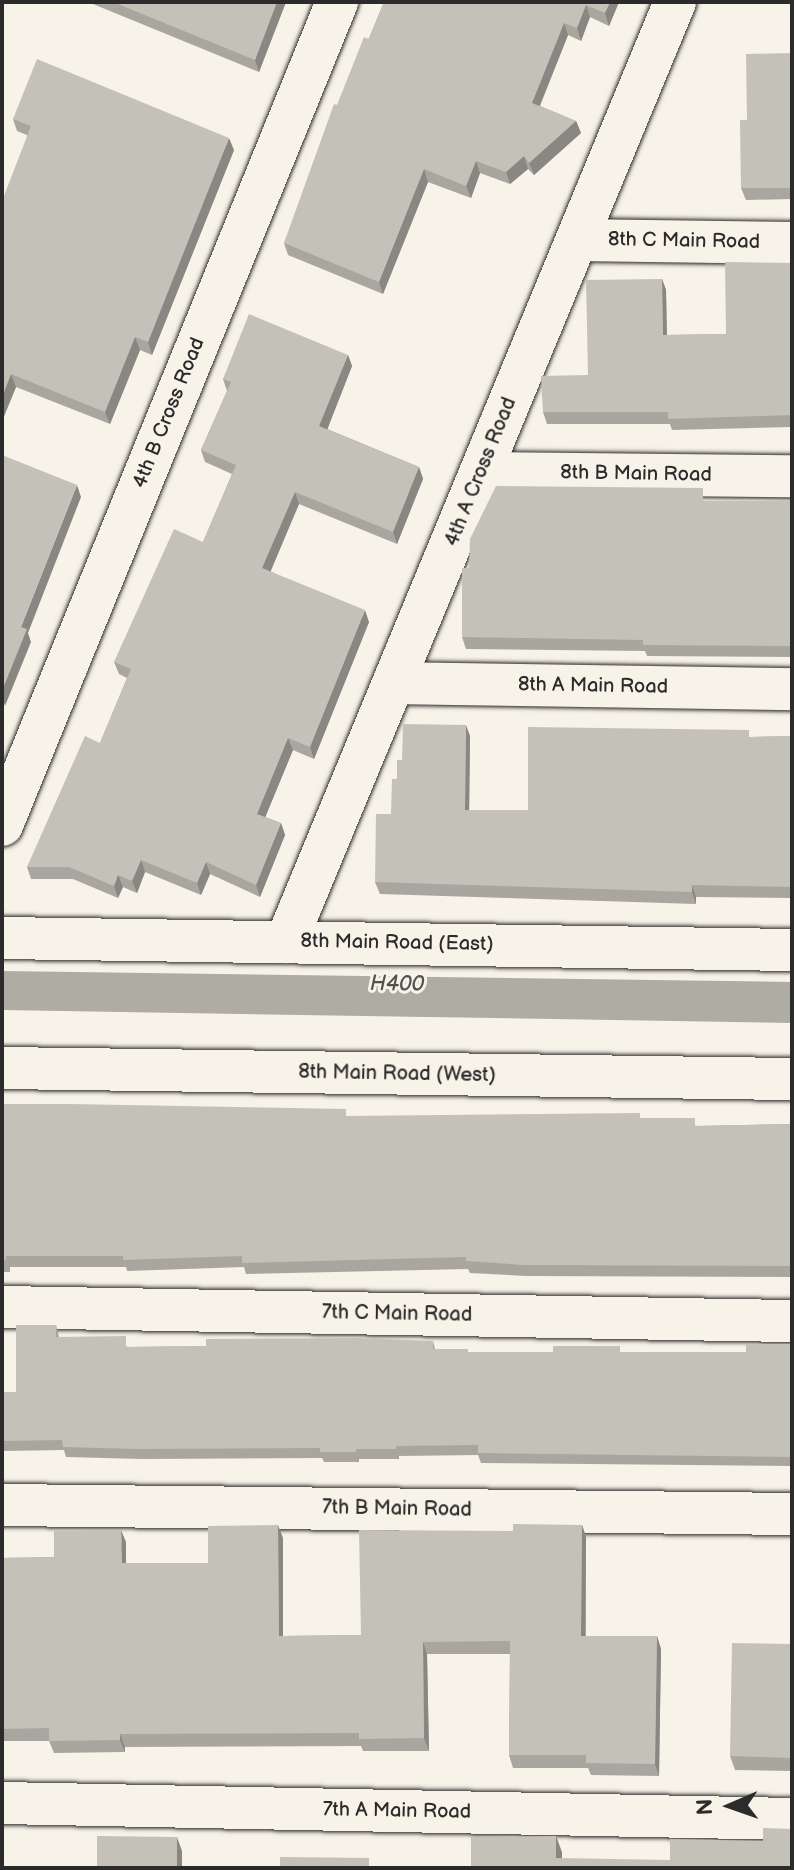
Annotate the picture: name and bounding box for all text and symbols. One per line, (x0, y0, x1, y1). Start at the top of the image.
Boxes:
street label: 8th C Main Road (608, 228, 760, 254)
street label: 4th B Cross Road (128, 334, 210, 492)
street label: 4th A Cross Road (440, 394, 522, 550)
street label: 8th B Main Road (560, 461, 712, 487)
street label: 8th A Main Road (518, 673, 668, 699)
street label: 8th Main Road (East) (300, 929, 494, 957)
water label: H400 (370, 970, 424, 998)
street label: 8th Main Road (West) (298, 1060, 496, 1088)
street label: 7th C Main Road (322, 1301, 472, 1327)
street label: 7th B Main Road (322, 1496, 472, 1522)
north arrow (690, 1766, 770, 1846)
street label: 7th A Main Road (323, 1798, 471, 1824)
text: N (692, 1798, 719, 1816)

